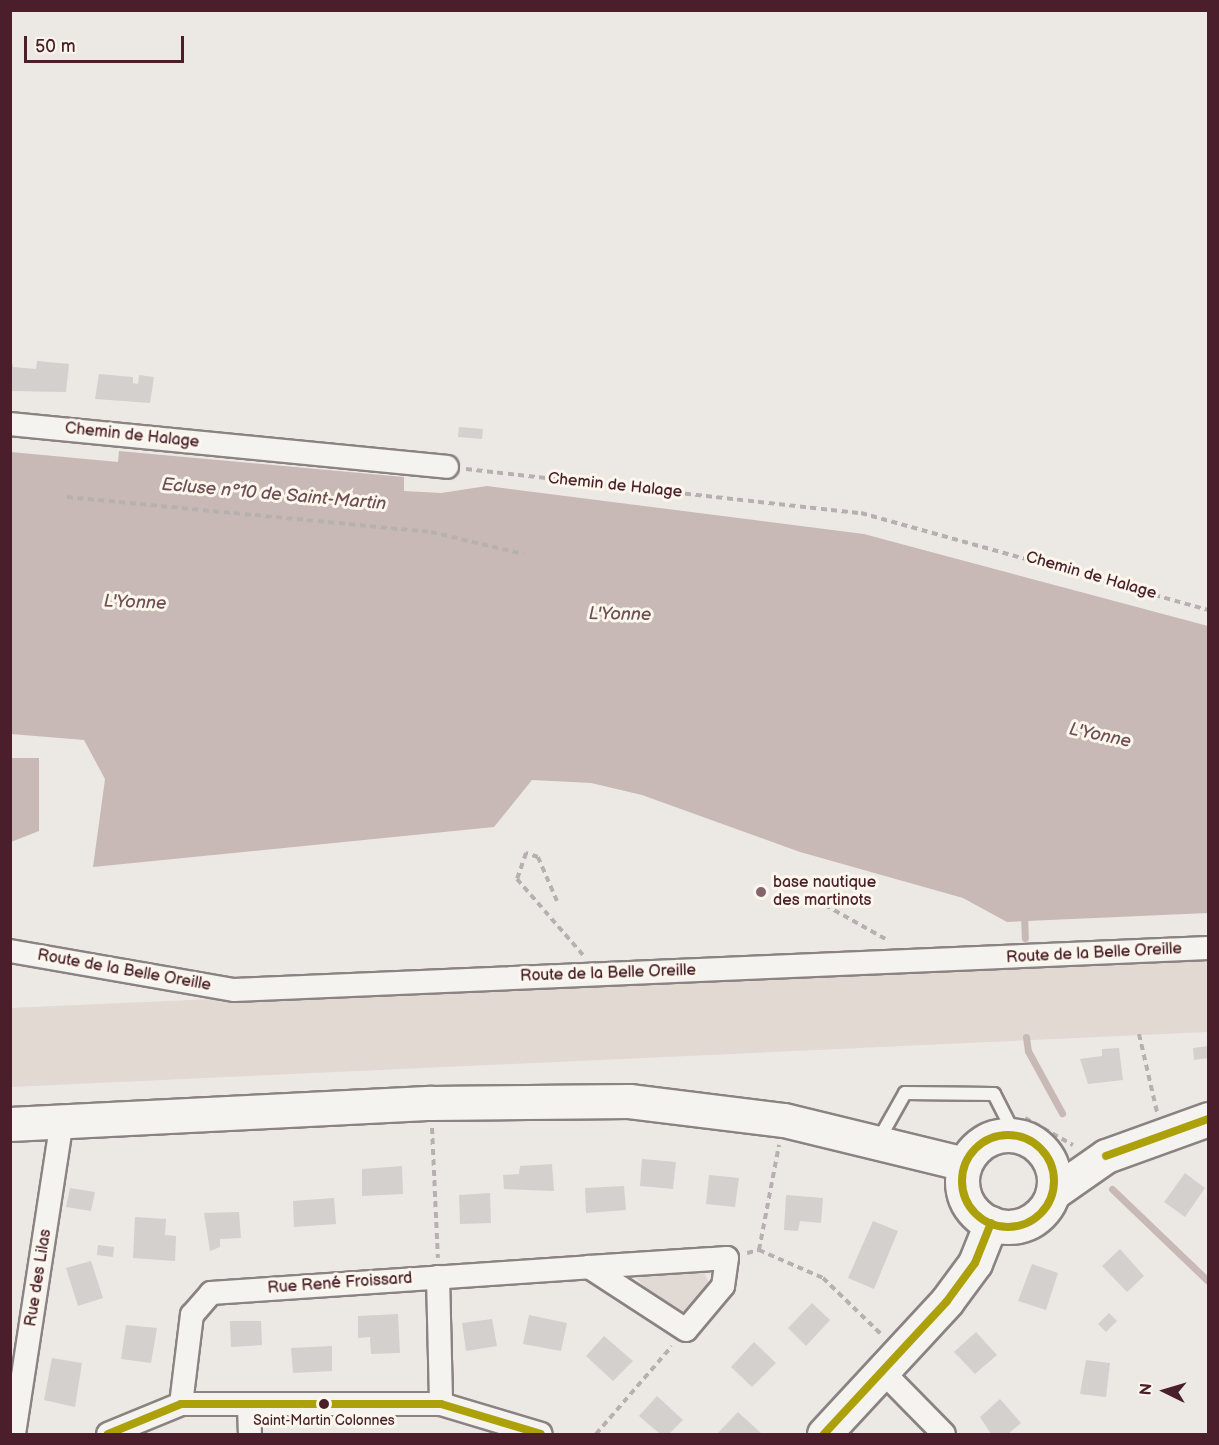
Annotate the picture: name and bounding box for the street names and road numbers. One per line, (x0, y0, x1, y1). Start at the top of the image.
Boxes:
street label: Chemin de Halage (64, 419, 200, 453)
street label: Chemin de Halage (547, 469, 683, 503)
street label: Chemin de Halage (1023, 548, 1159, 604)
street label: Route de la Belle Oreille (1006, 940, 1182, 968)
street label: Route de la Belle Oreille (36, 946, 212, 996)
street label: Route de la Belle Oreille (520, 961, 696, 987)
street label: Rue des Lilas (22, 1228, 56, 1328)
street label: Rue René Froissard (267, 1269, 413, 1299)

